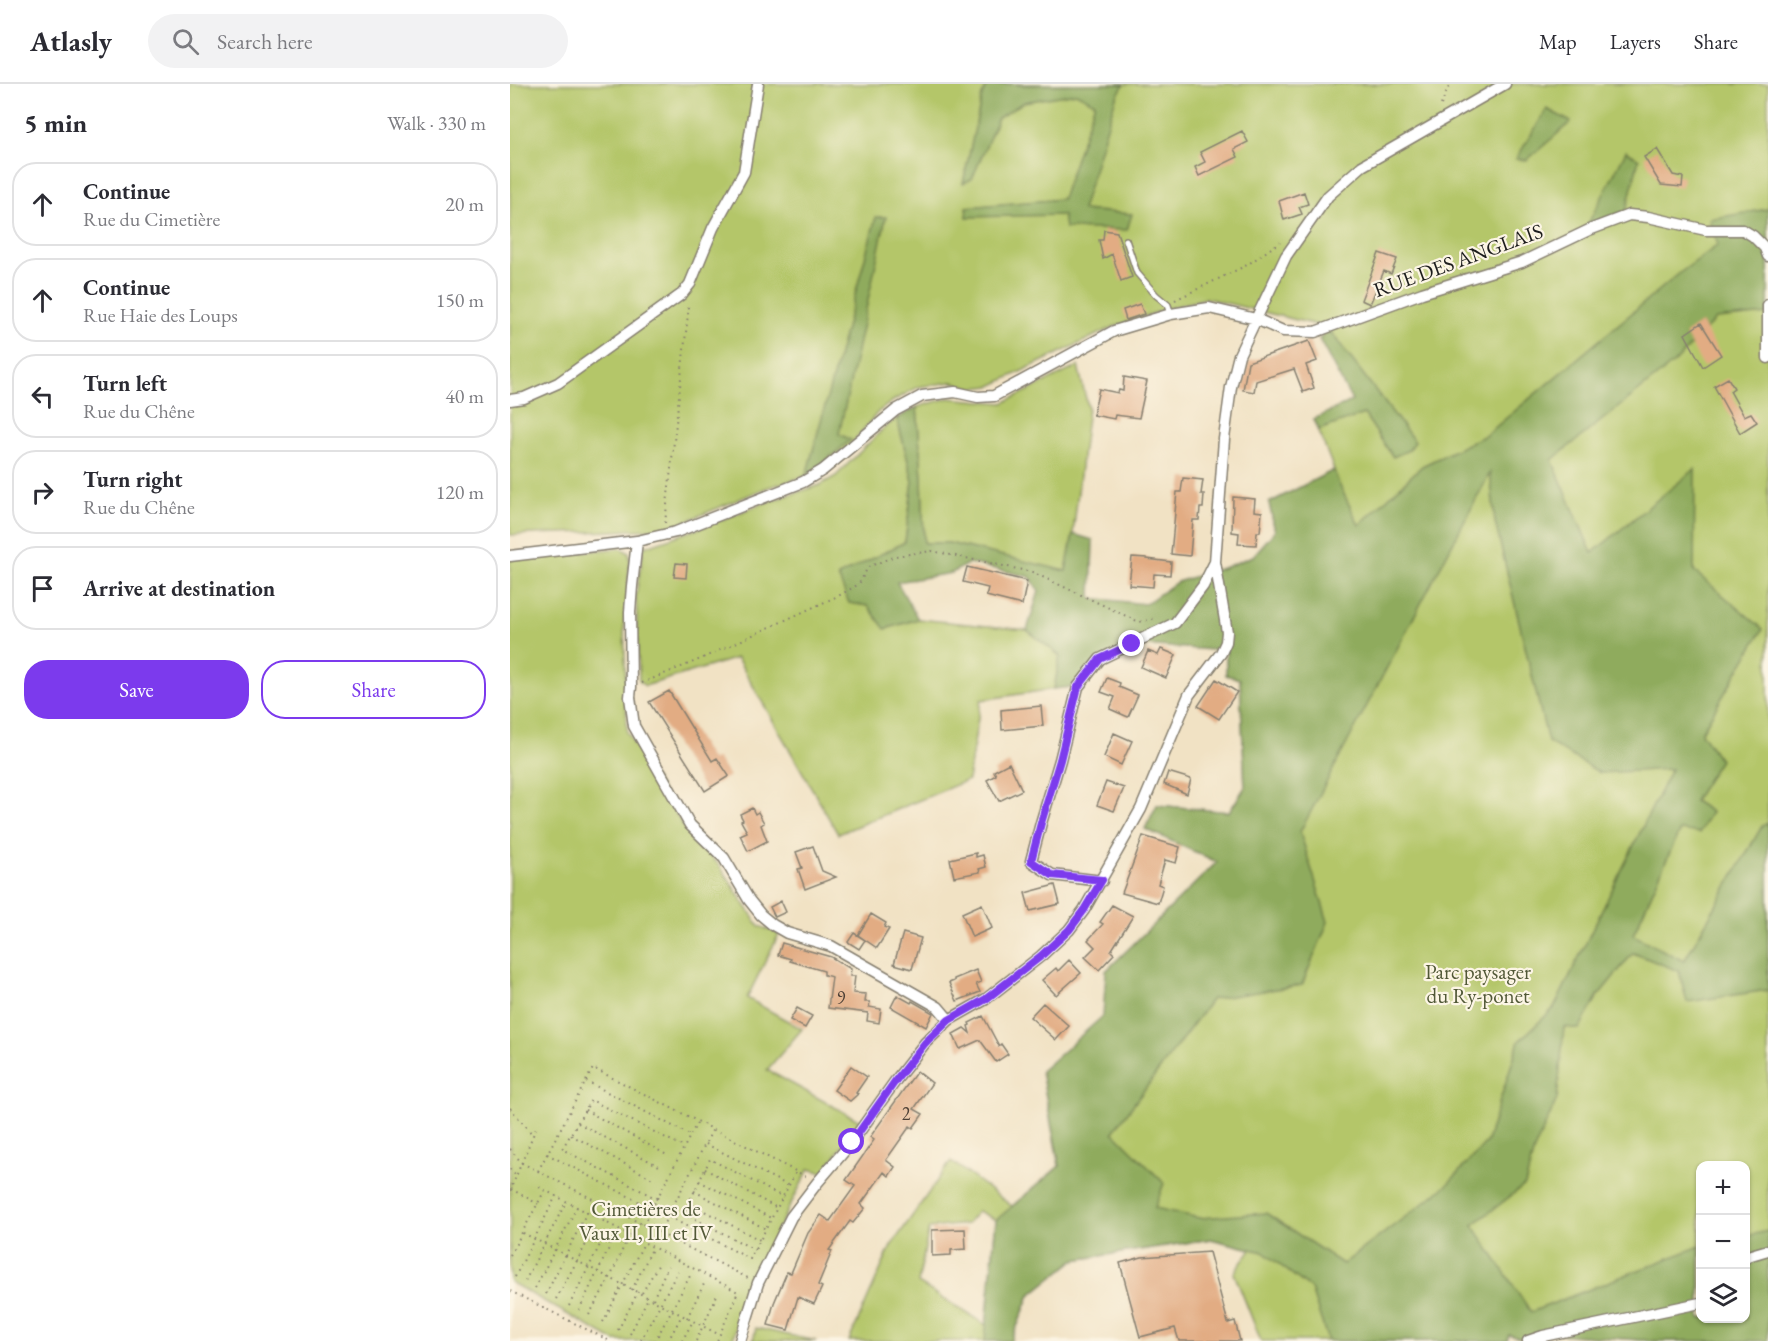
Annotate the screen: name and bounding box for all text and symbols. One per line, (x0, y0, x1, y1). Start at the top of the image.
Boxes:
search box (148, 14, 568, 68)
text: Atlasly (30, 23, 112, 59)
icon: search (169, 25, 202, 58)
text: Search here (217, 27, 313, 56)
text: Map (1539, 28, 1577, 55)
text: Layers (1610, 28, 1661, 55)
text: Share (1694, 28, 1738, 55)
text: 5 min (24, 106, 87, 140)
text: Walk · 330 m (387, 110, 486, 136)
text: Continue (83, 177, 170, 206)
icon: ahead (26, 188, 59, 221)
text: 20 m (445, 191, 484, 217)
text: Rue du Cimetière (83, 206, 220, 232)
street label: RUE DES ANGLAIS (1370, 217, 1546, 303)
text: Continue (83, 273, 170, 302)
icon: ahead (26, 284, 59, 317)
text: 150 m (436, 287, 484, 313)
text: Rue Haie des Loups (83, 302, 238, 328)
text: Turn left (83, 369, 167, 398)
icon: left (26, 380, 59, 413)
text: 40 m (445, 383, 484, 409)
text: Rue du Chêne (83, 398, 195, 424)
text: Turn right (83, 465, 182, 494)
icon: right (26, 476, 59, 509)
text: 120 m (436, 479, 484, 505)
text: Rue du Chêne (83, 494, 195, 520)
icon: arrive (26, 572, 59, 605)
text: Arrive at destination (83, 574, 275, 603)
route end (1118, 630, 1144, 656)
button: Save (24, 660, 249, 719)
button: Share (261, 660, 486, 719)
park label: Parc paysager du Ry-ponet (1425, 958, 1531, 1009)
house number: 9 (837, 986, 846, 1009)
house number: 2 (902, 1102, 911, 1125)
route start (838, 1128, 864, 1154)
map controls (1696, 1161, 1750, 1323)
button: + (1696, 1161, 1750, 1215)
park label: Cimetières de Vaux II, III et IV (579, 1195, 714, 1246)
button: − (1696, 1215, 1750, 1269)
button: layers (1696, 1269, 1750, 1323)

